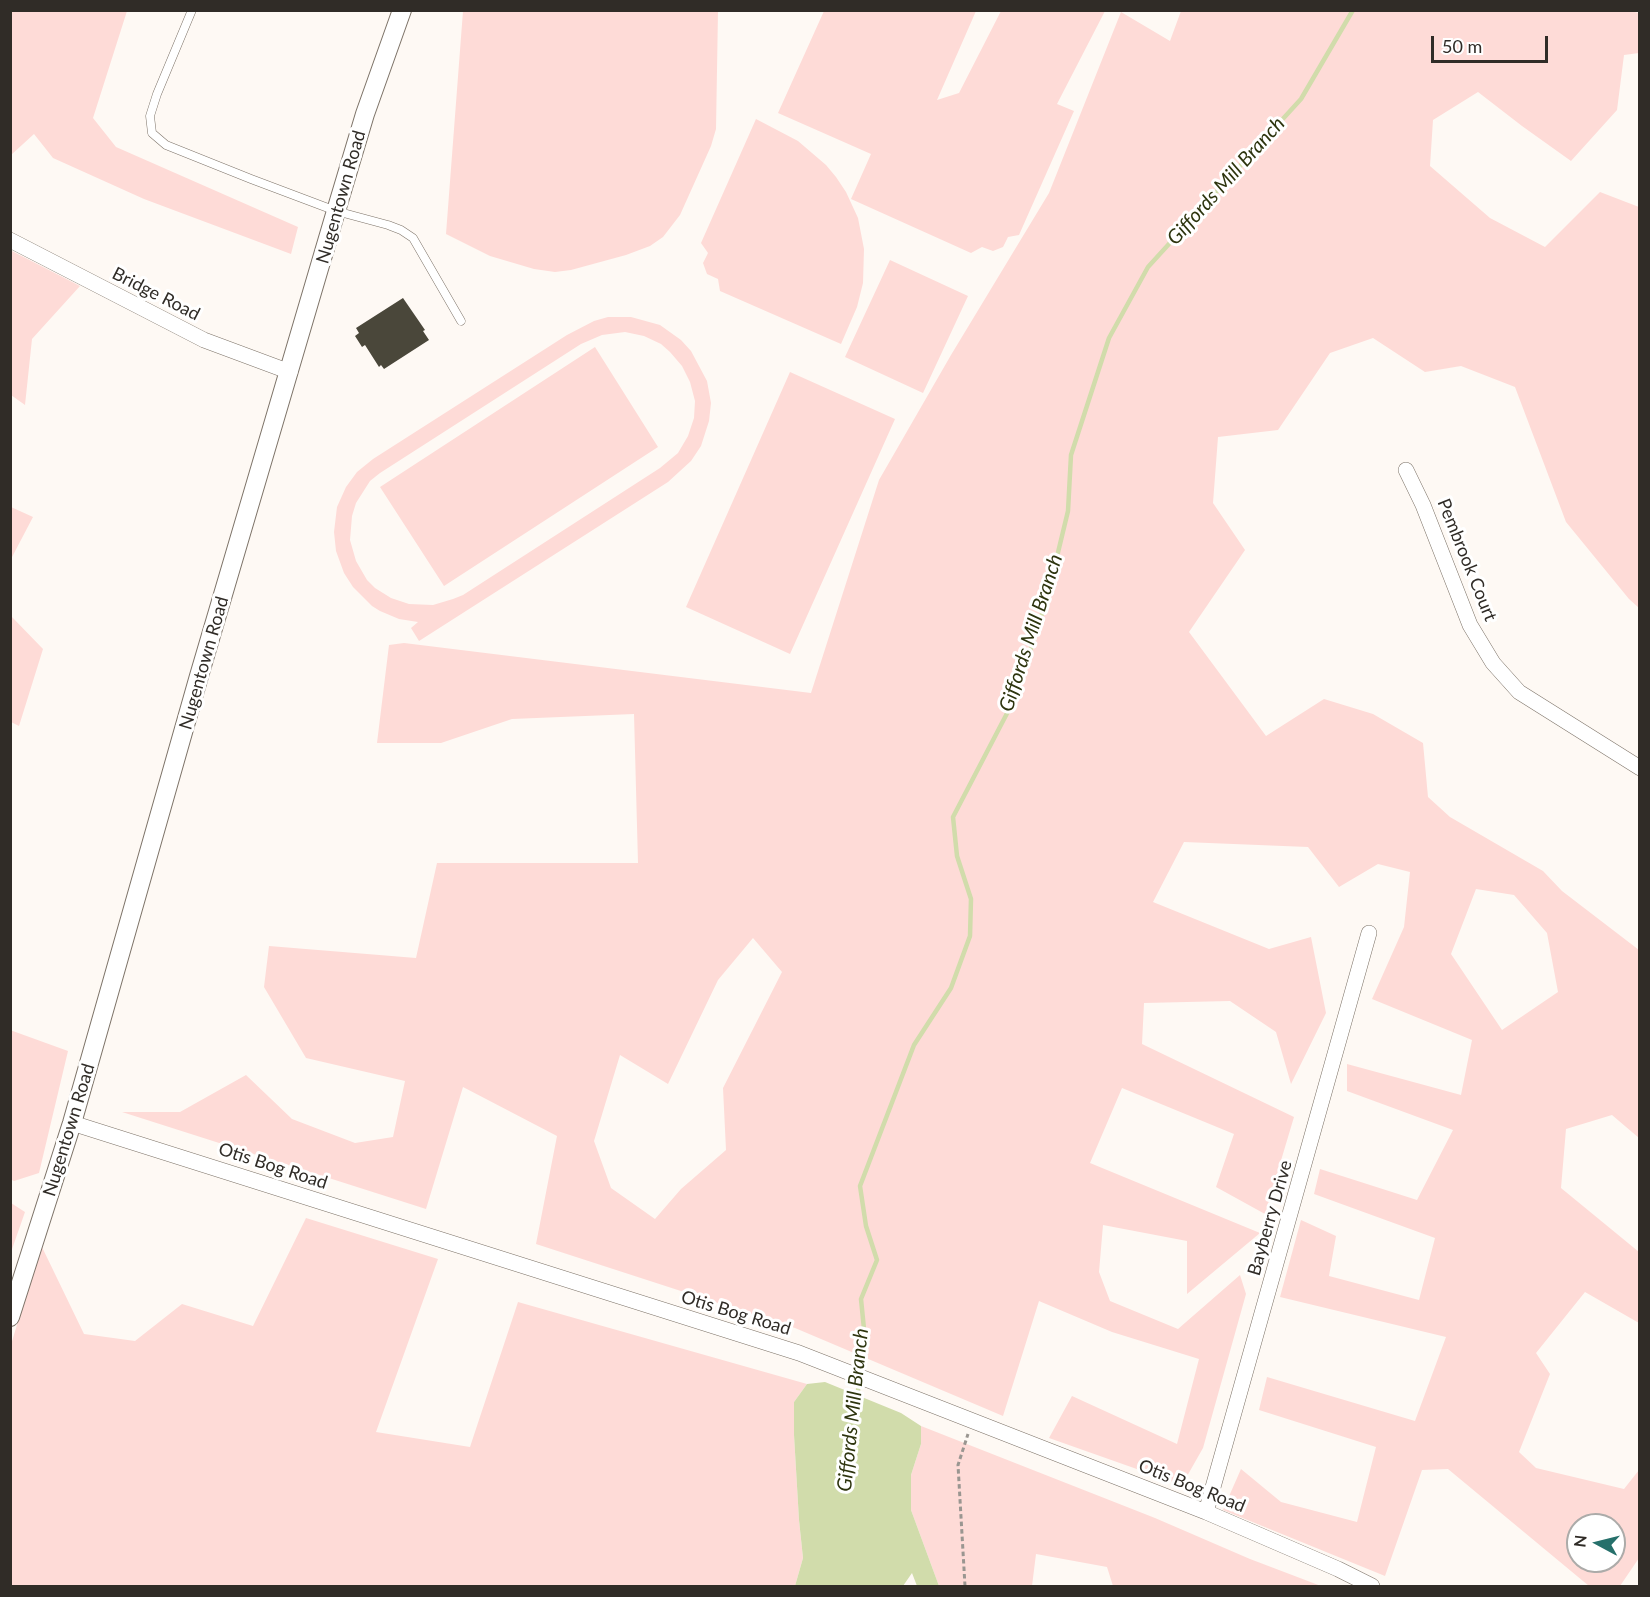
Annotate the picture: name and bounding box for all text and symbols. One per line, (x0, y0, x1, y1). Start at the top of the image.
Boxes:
scale bar (1434, 24, 1551, 62)
text: 50 m (1442, 35, 1482, 57)
water label: Giffords Mill Branch (1162, 112, 1290, 250)
street label: Nugentown Road (312, 128, 370, 266)
street label: Bridge Road (108, 263, 204, 325)
street label: Pembrook Court (1433, 496, 1501, 624)
water label: Giffords Mill Branch (994, 551, 1068, 715)
street label: Nugentown Road (175, 594, 233, 732)
street label: Nugentown Road (39, 1061, 99, 1199)
street label: Otis Bog Road (216, 1138, 330, 1194)
street label: Bayberry Drive (1243, 1158, 1297, 1278)
street label: Otis Bog Road (679, 1286, 793, 1340)
water label: Giffords Mill Branch (832, 1327, 874, 1493)
street label: Otis Bog Road (1135, 1455, 1249, 1517)
north arrow (1566, 1513, 1626, 1573)
text: N (1569, 1534, 1590, 1548)

